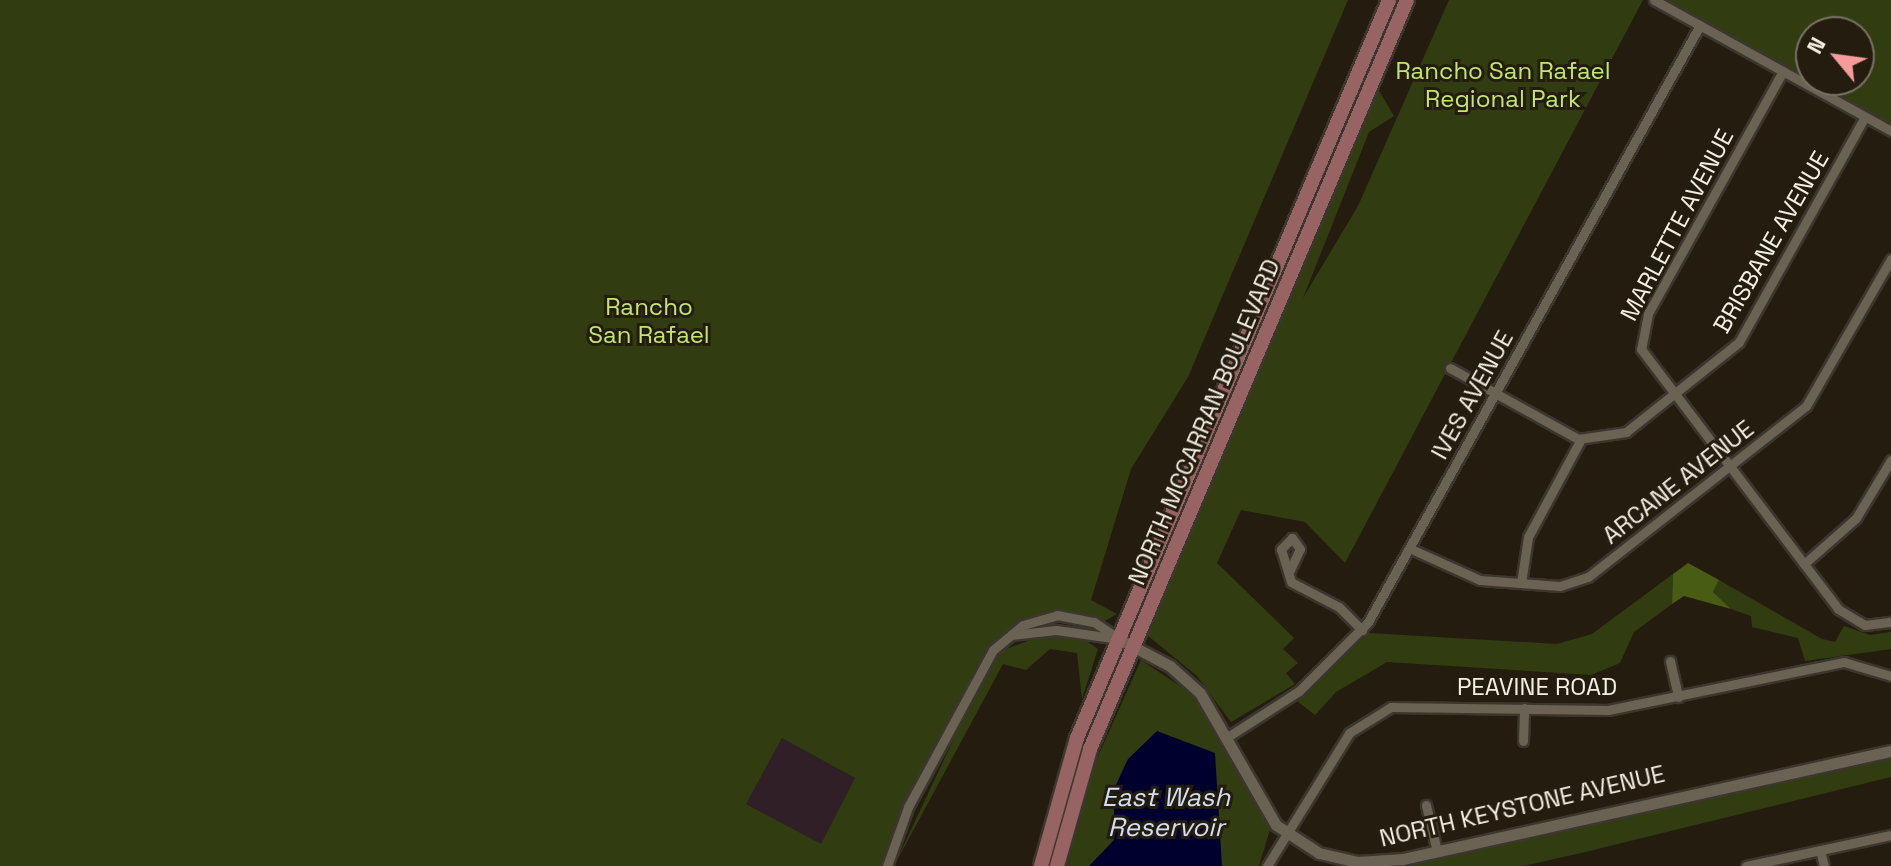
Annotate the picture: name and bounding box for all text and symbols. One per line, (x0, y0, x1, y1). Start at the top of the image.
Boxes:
north arrow (1795, 16, 1875, 96)
text: N (1800, 32, 1832, 59)
park label: Rancho San Rafael Regional Park (1395, 57, 1611, 113)
street label: MARLETTE AVENUE (1614, 124, 1740, 326)
street label: BRISBANE AVENUE (1707, 146, 1835, 338)
street label: NORTH MCCARRAN BOULEVARD (1122, 255, 1286, 589)
park label: Rancho San Rafael (588, 293, 710, 349)
street label: IVES AVENUE (1425, 326, 1519, 464)
street label: ARCANE AVENUE (1597, 414, 1759, 550)
street label: PEAVINE ROAD (1457, 673, 1617, 701)
street label: NORTH KEYSTONE AVENUE (1377, 759, 1667, 853)
water label: East Wash Reservoir (1102, 782, 1230, 844)

